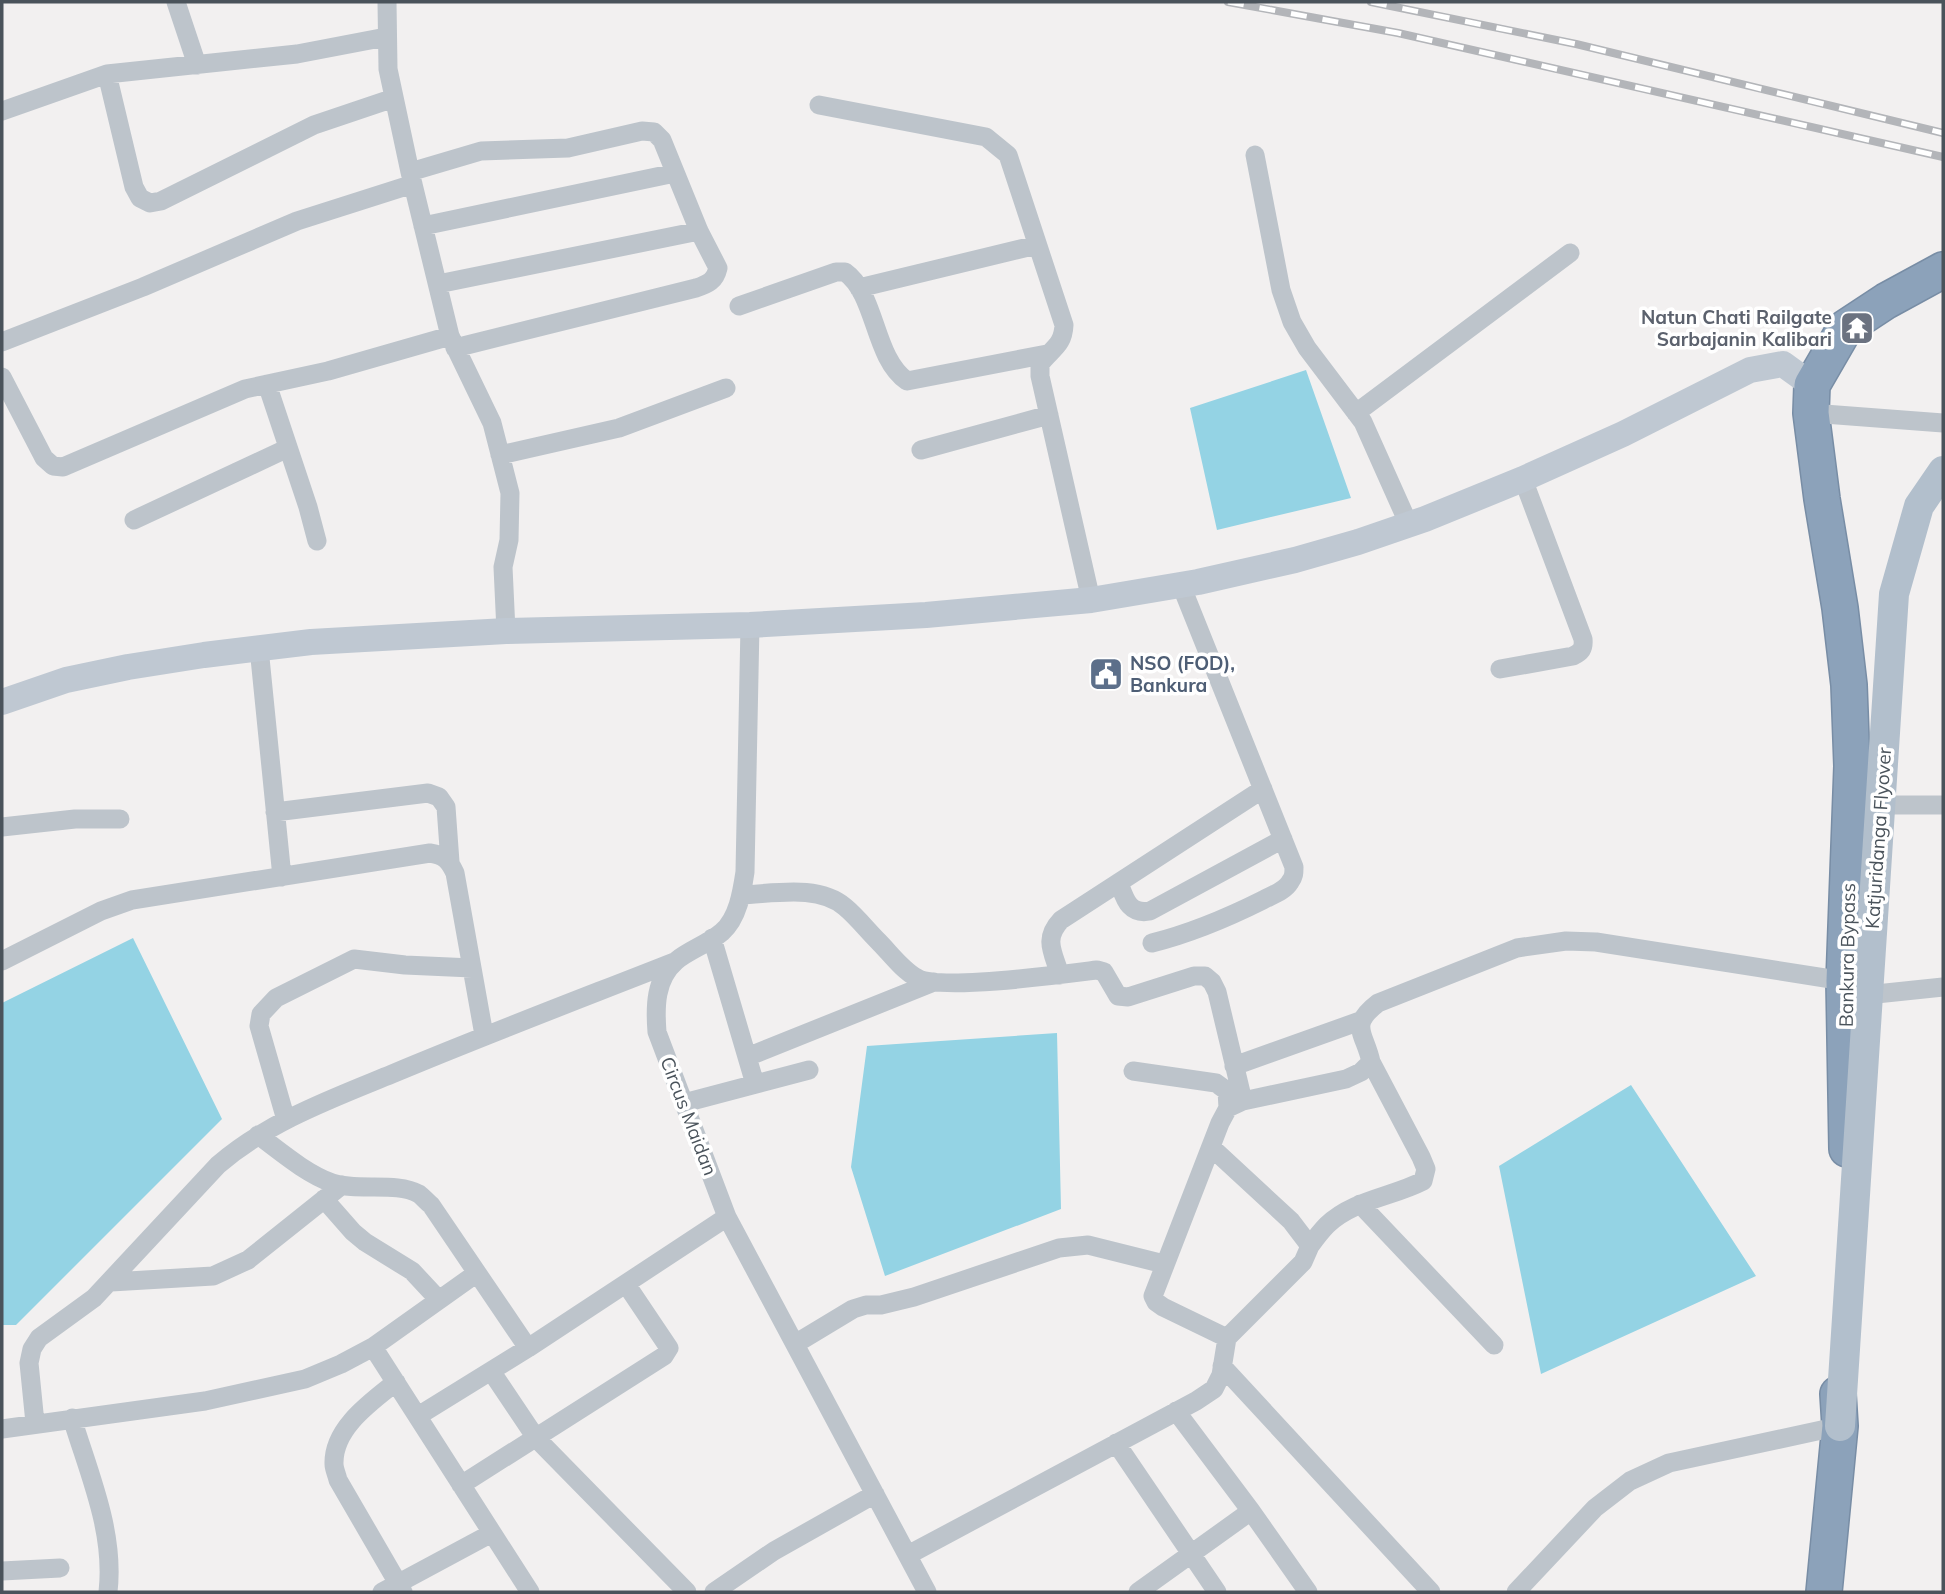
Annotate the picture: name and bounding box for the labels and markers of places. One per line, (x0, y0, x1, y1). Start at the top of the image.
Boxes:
place label: Natun Chati Railgate Sarbajanin Kalibari (1641, 305, 1832, 351)
temple icon: Natun Chati Railgate Sarbajanin Kalibari (1838, 309, 1876, 347)
place label: NSO (FOD), Bankura (1130, 651, 1235, 697)
public building icon: NSO (FOD), Bankura (1087, 655, 1125, 693)

